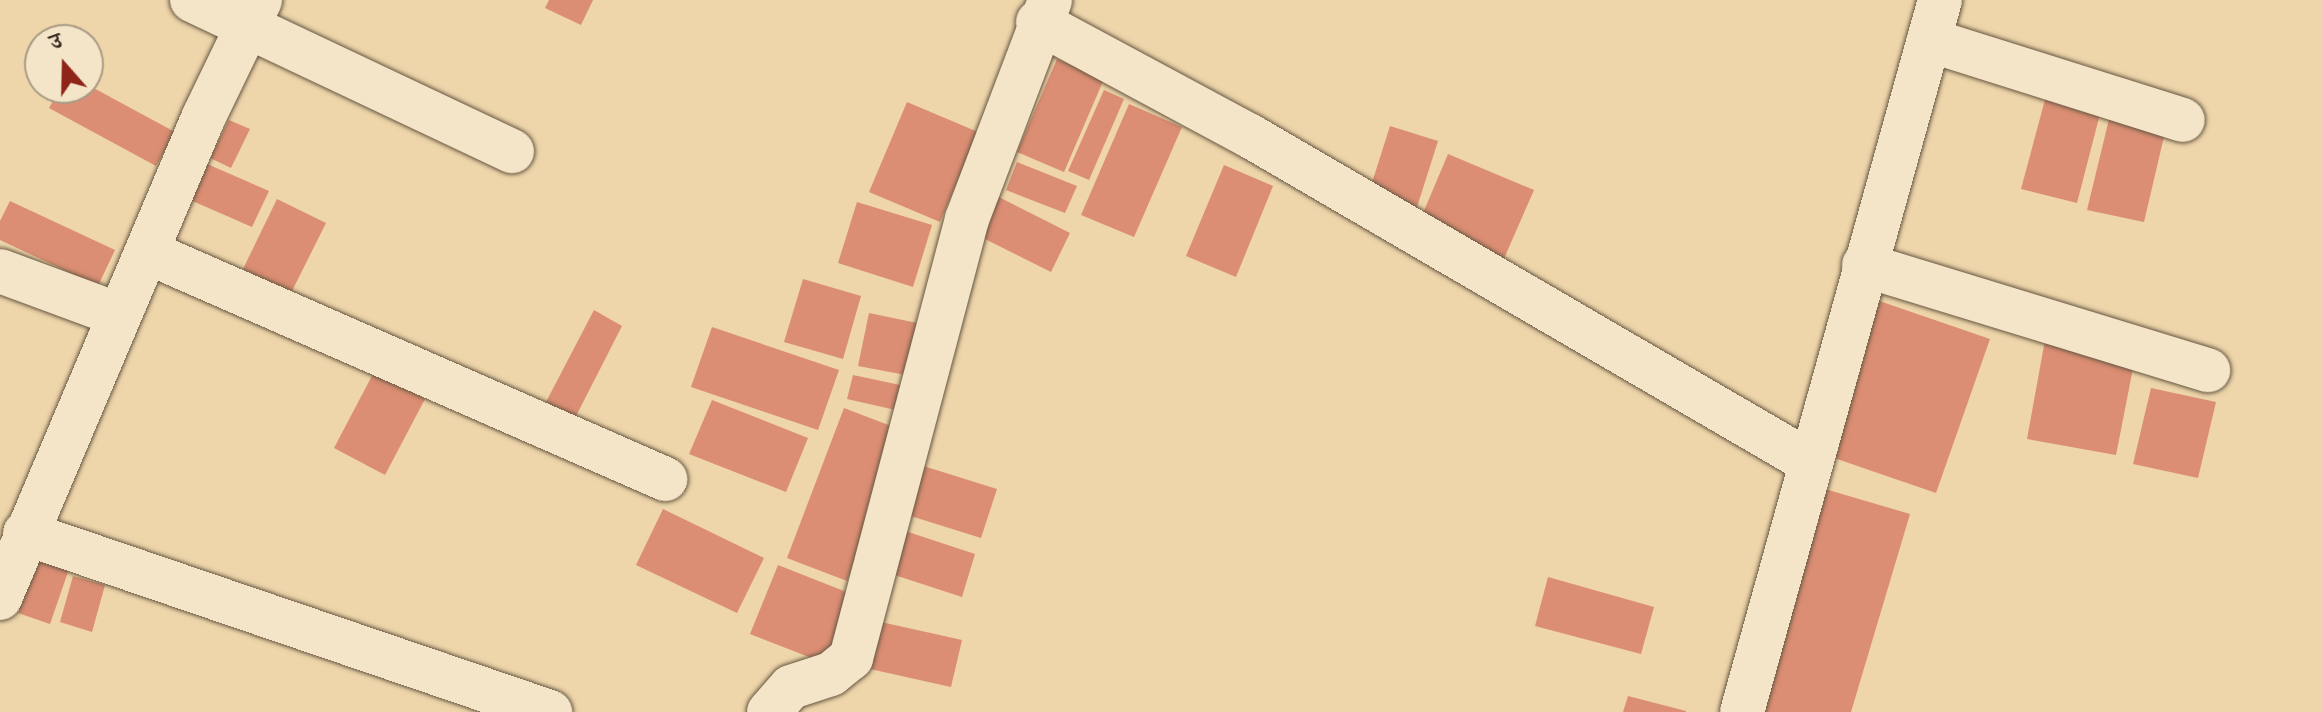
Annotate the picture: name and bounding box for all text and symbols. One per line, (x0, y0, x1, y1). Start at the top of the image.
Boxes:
north arrow (24, 24, 104, 104)
text: उ (46, 26, 67, 60)

